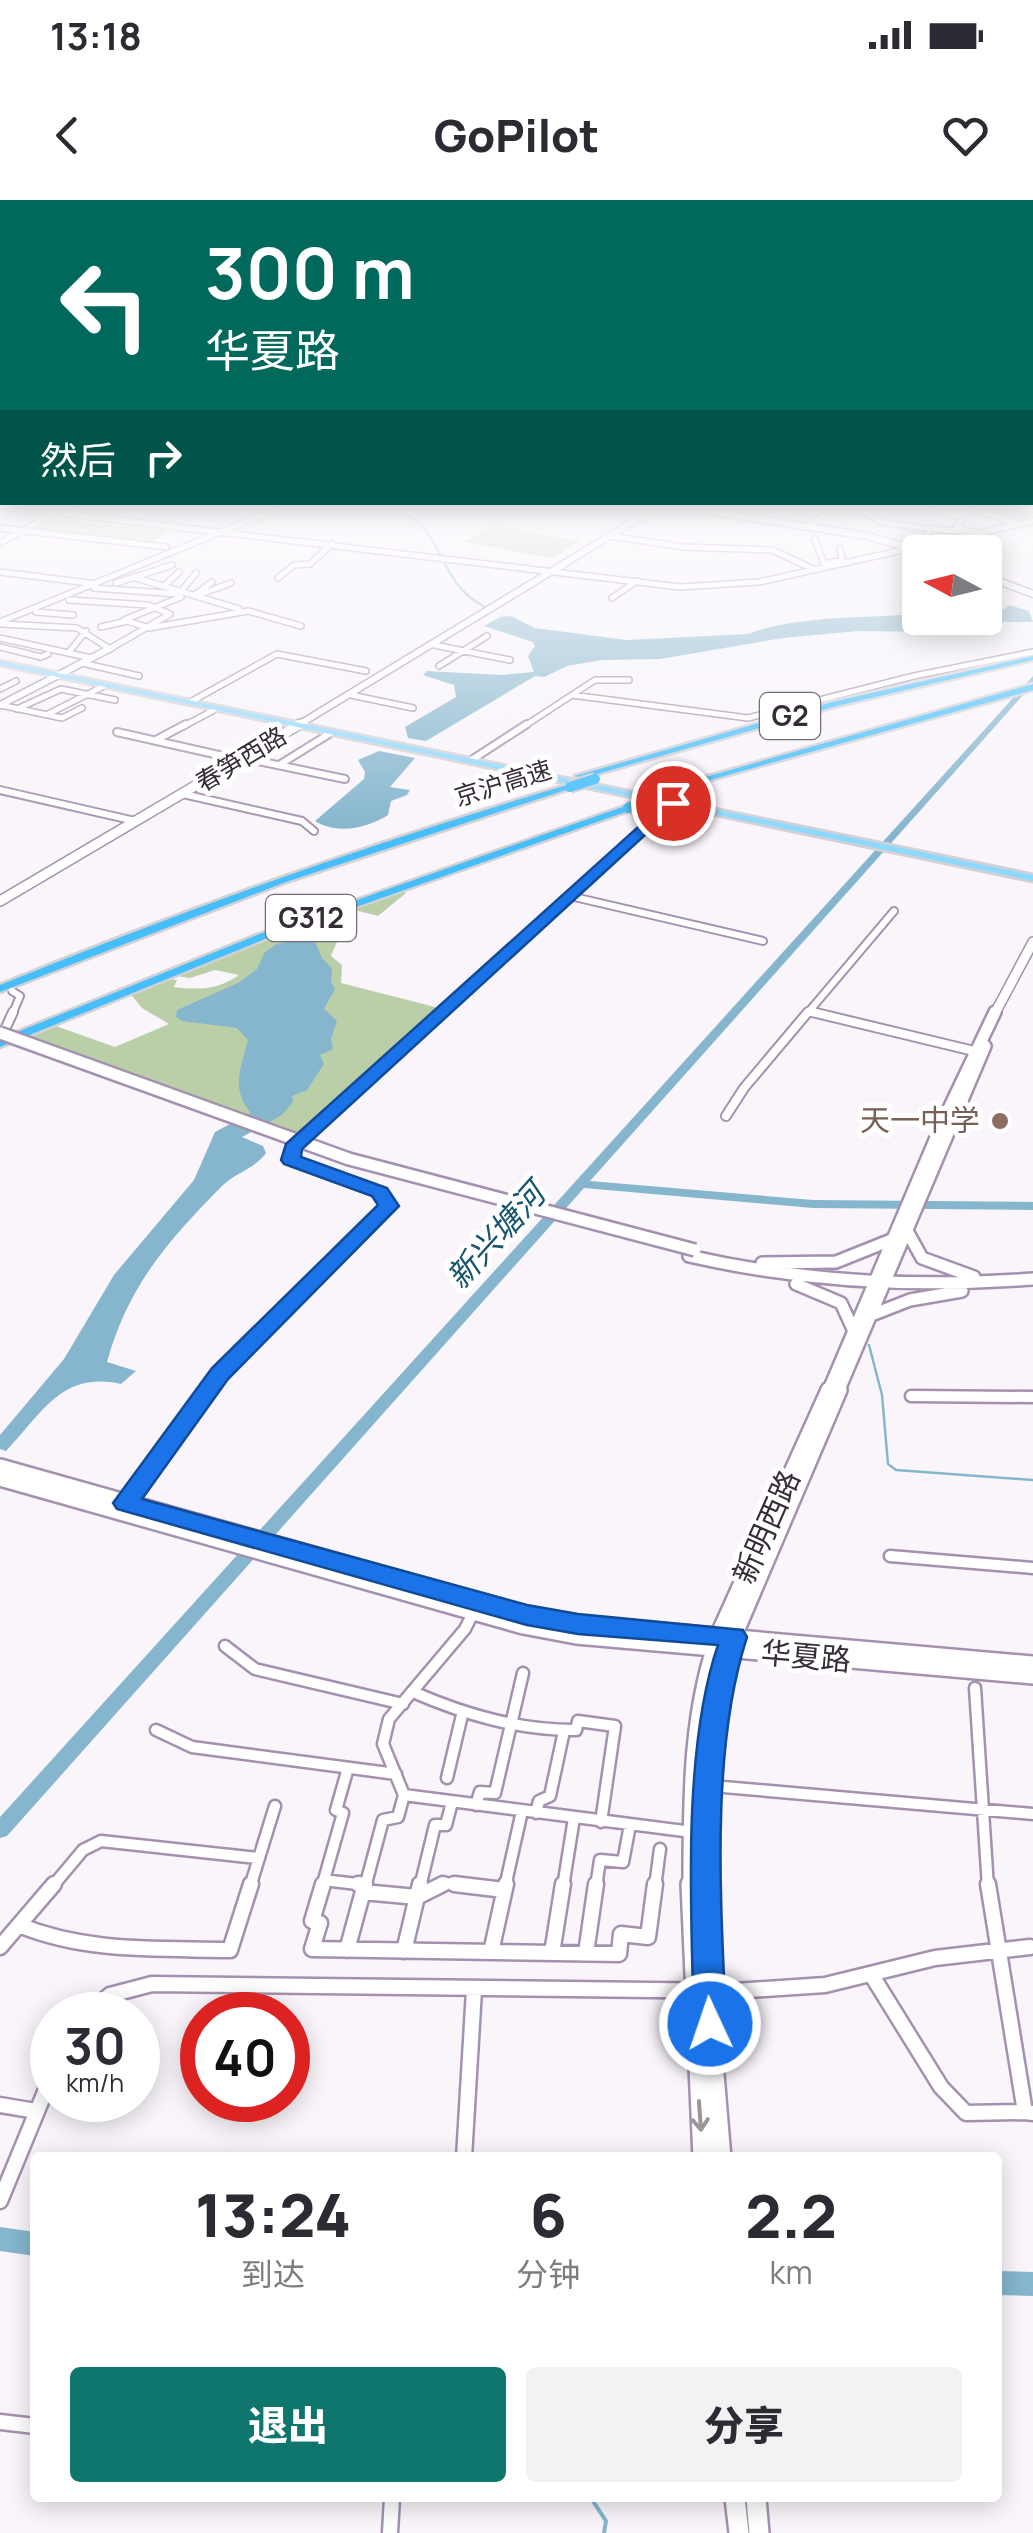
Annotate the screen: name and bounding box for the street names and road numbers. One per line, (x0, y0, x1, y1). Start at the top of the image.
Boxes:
road number: G2 (760, 693, 820, 739)
street label: 春笋西路 (189, 718, 293, 799)
street label: 京沪高速 (450, 751, 556, 814)
road number: G312 (266, 895, 356, 941)
street label: 新明西路 (722, 1463, 809, 1590)
street label: 华夏路 (760, 1631, 853, 1680)

